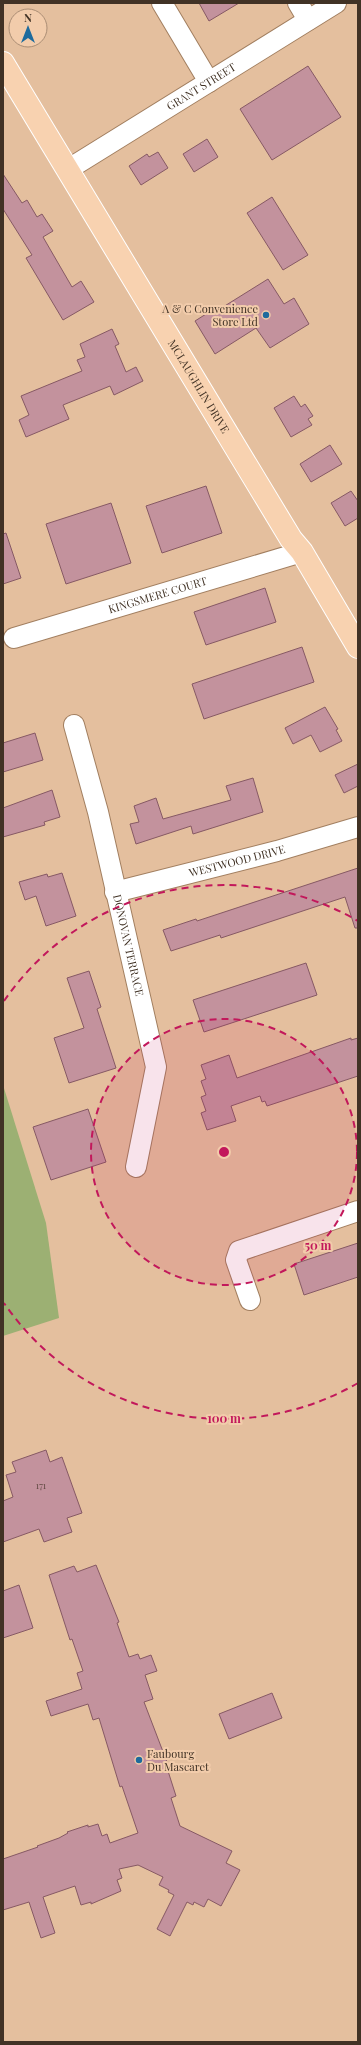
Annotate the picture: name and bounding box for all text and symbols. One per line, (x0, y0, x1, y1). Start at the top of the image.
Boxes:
north arrow (8, 8, 48, 48)
text: N (24, 10, 32, 25)
street label: GRANT STREET (164, 59, 239, 113)
place label: A & C Convenience Store Ltd (161, 301, 259, 329)
marker: A & C Convenience Store Ltd (261, 310, 271, 320)
street label: MCLAUGHLIN DRIVE (165, 336, 233, 436)
street label: KINGSMERE COURT (106, 573, 209, 616)
street label: WESTWOOD DRIVE (186, 841, 287, 880)
street label: DONOVAN TERRACE (110, 893, 148, 998)
centre of rings (217, 1145, 231, 1159)
text: 50 m (305, 1237, 332, 1253)
text: 100 m (207, 1410, 241, 1426)
house number: 171 (36, 1479, 47, 1491)
place label: Faubourg Du Mascaret (147, 1746, 209, 1774)
marker: Faubourg Du Mascaret (134, 1755, 144, 1765)

